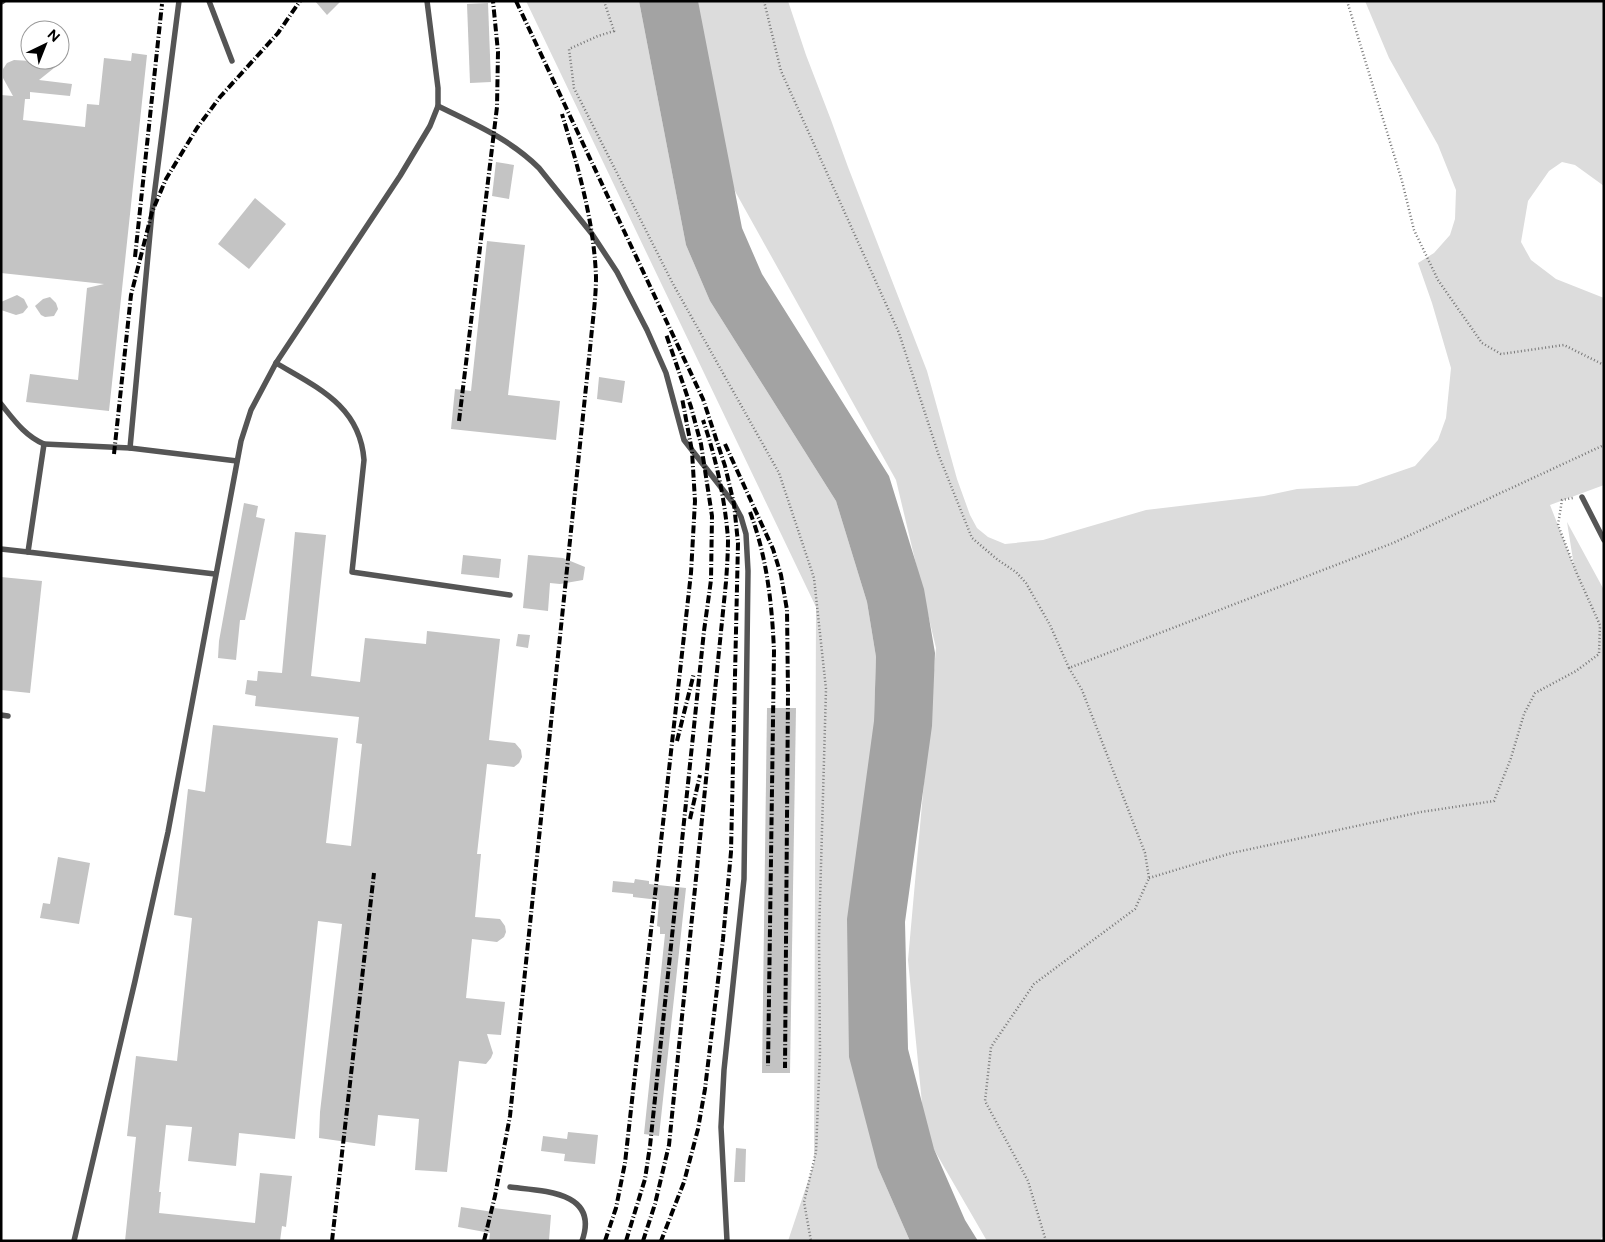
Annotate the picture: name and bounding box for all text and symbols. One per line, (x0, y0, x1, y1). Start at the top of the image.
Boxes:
north arrow (20, 20, 70, 70)
text: N (44, 26, 63, 46)

